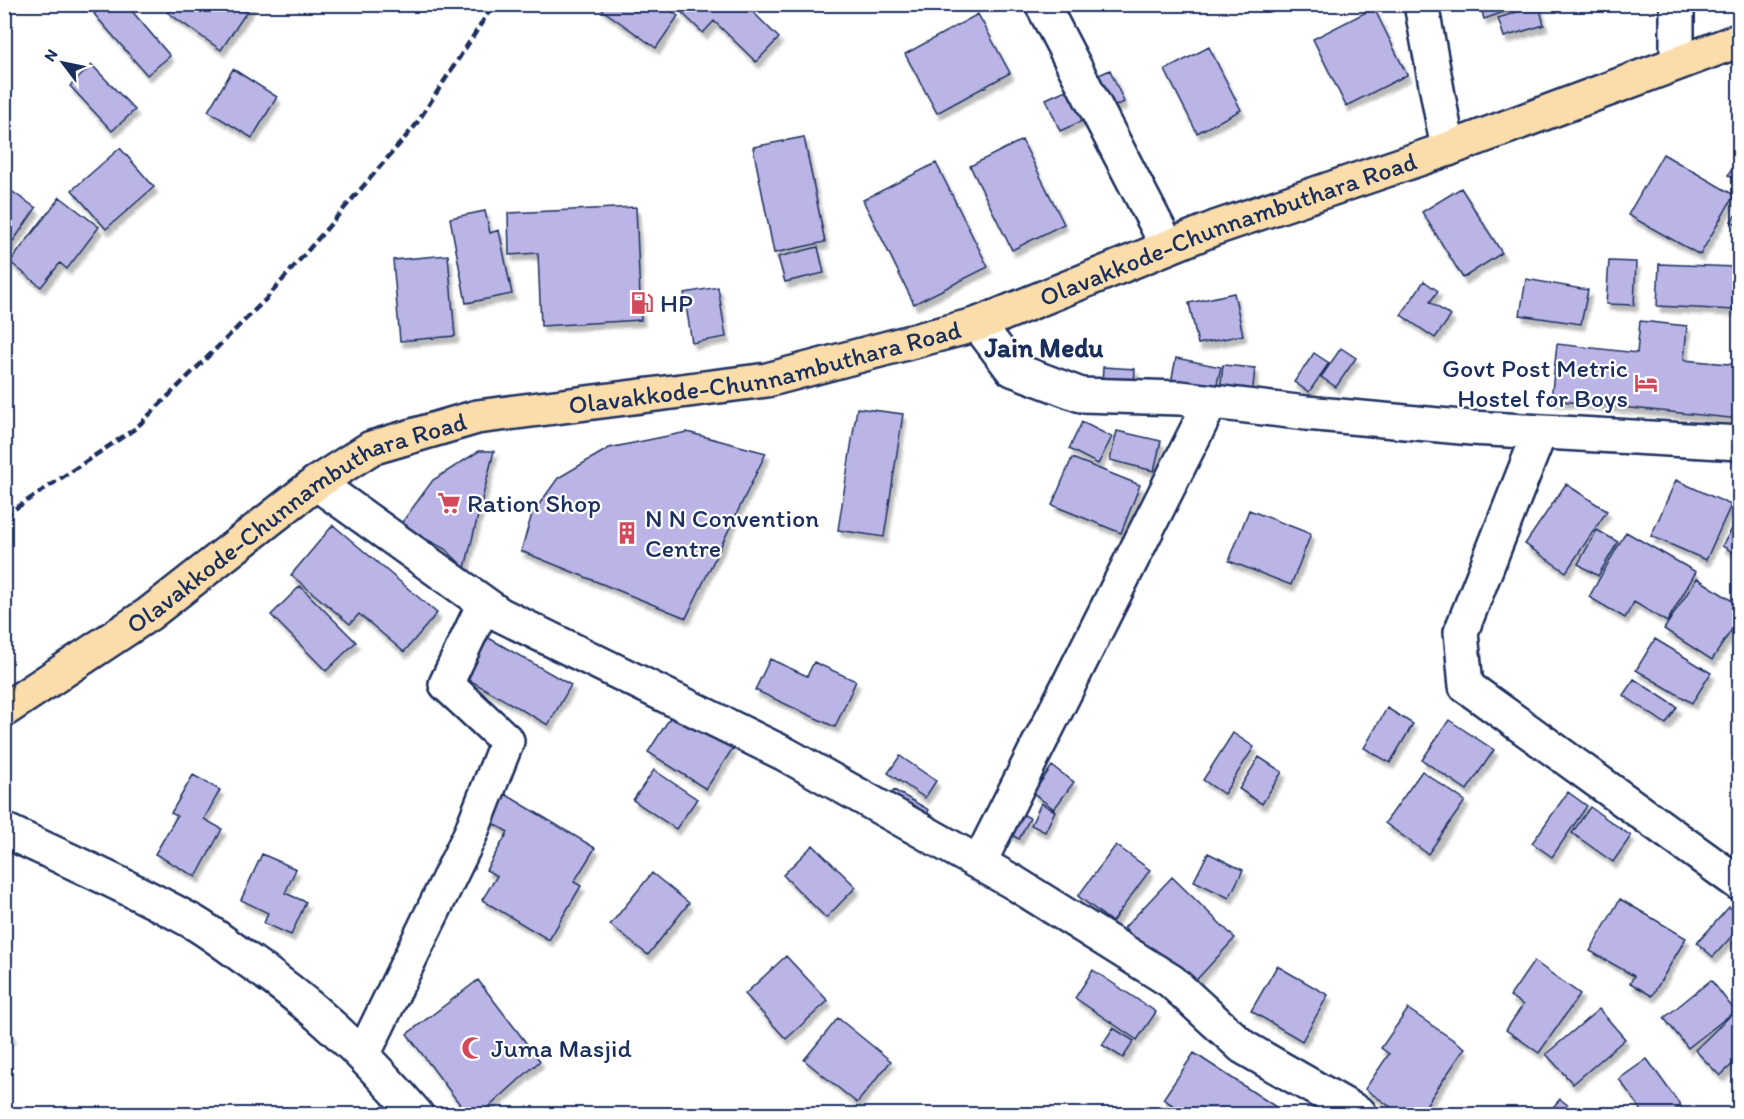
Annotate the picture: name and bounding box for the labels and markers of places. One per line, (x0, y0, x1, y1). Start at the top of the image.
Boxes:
place label: HP (660, 287, 693, 319)
fuel station icon: HP (629, 290, 655, 316)
place label: Govt Post Metric Hostel for Boys (1442, 352, 1628, 414)
hotel icon: Govt Post Metric Hostel for Boys (1633, 370, 1659, 396)
place label: Ration Shop (467, 487, 601, 519)
supermarket icon: Ration Shop (436, 490, 462, 516)
place label: N N Convention Centre (645, 502, 819, 564)
building icon: N N Convention Centre (614, 520, 640, 546)
place label: Juma Masjid (491, 1032, 633, 1064)
mosque icon: Juma Masjid (460, 1035, 486, 1061)

